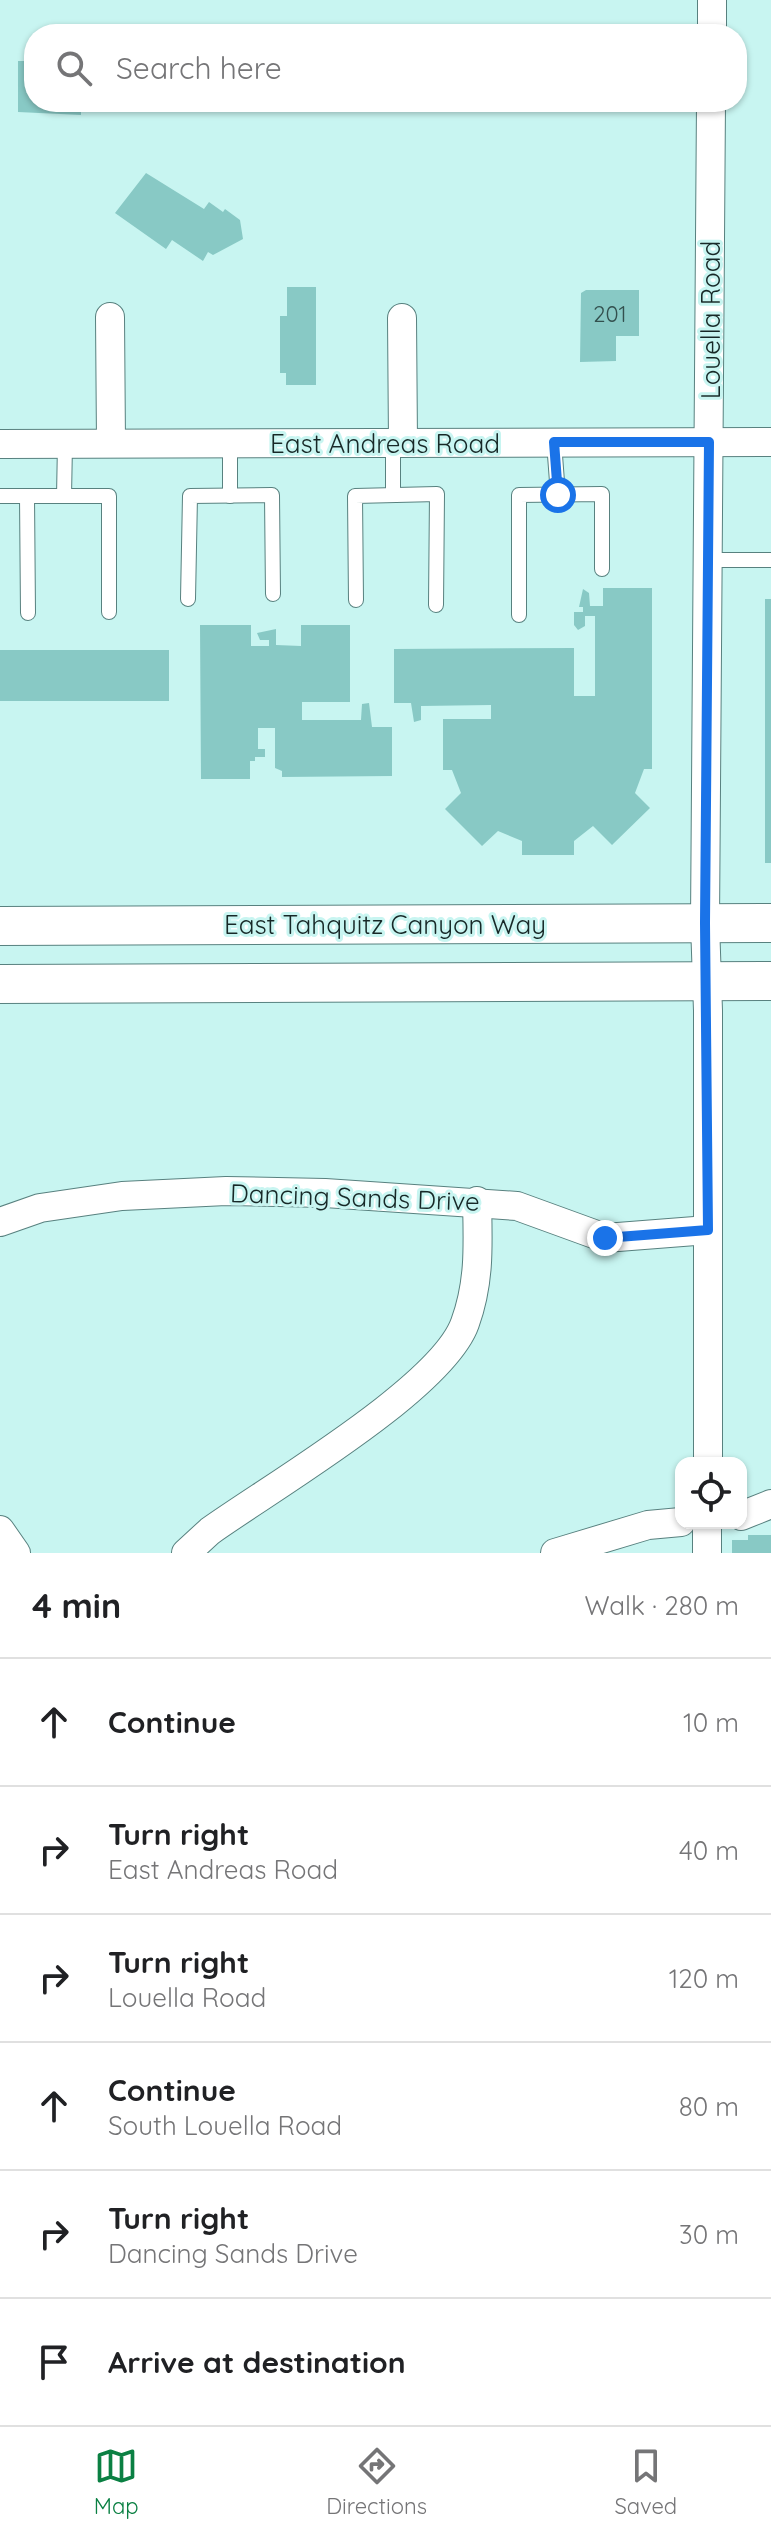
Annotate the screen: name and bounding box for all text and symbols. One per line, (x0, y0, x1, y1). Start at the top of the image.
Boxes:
search box (24, 24, 747, 112)
icon: search (52, 46, 96, 90)
text: Search here (116, 49, 282, 87)
street label: Louella Road (694, 241, 727, 399)
house number: 201 (593, 300, 627, 328)
street label: East Andreas Road (270, 427, 500, 460)
route start (540, 477, 576, 513)
street label: East Tahquitz Canyon Way (224, 908, 546, 941)
street label: Dancing Sands Drive (230, 1176, 480, 1218)
route end (587, 1220, 623, 1256)
map controls (675, 1457, 747, 1529)
button: locate (675, 1457, 747, 1529)
text: 4 min (32, 1584, 121, 1627)
text: Walk · 280 m (584, 1589, 739, 1622)
icon: ahead (32, 1700, 76, 1744)
text: Continue (108, 1703, 236, 1741)
text: 10 m (683, 1706, 739, 1739)
text: Turn right (108, 1815, 249, 1853)
icon: right (32, 1828, 76, 1872)
text: 40 m (679, 1834, 739, 1867)
text: East Andreas Road (108, 1853, 338, 1886)
text: Turn right (108, 1943, 249, 1981)
icon: right (32, 1956, 76, 2000)
text: 120 m (669, 1962, 739, 1995)
text: Louella Road (108, 1981, 266, 2014)
text: Continue (108, 2071, 236, 2109)
icon: ahead (32, 2084, 76, 2128)
text: 80 m (679, 2090, 739, 2123)
text: South Louella Road (108, 2109, 342, 2142)
text: Turn right (108, 2199, 249, 2237)
icon: right (32, 2212, 76, 2256)
text: 30 m (679, 2218, 739, 2251)
text: Dancing Sands Drive (108, 2237, 358, 2270)
icon: arrive (32, 2340, 76, 2384)
text: Arrive at destination (108, 2343, 406, 2381)
tab: Map (94, 2444, 139, 2520)
tab: Directions (326, 2444, 427, 2520)
tab: Saved (614, 2444, 677, 2520)

